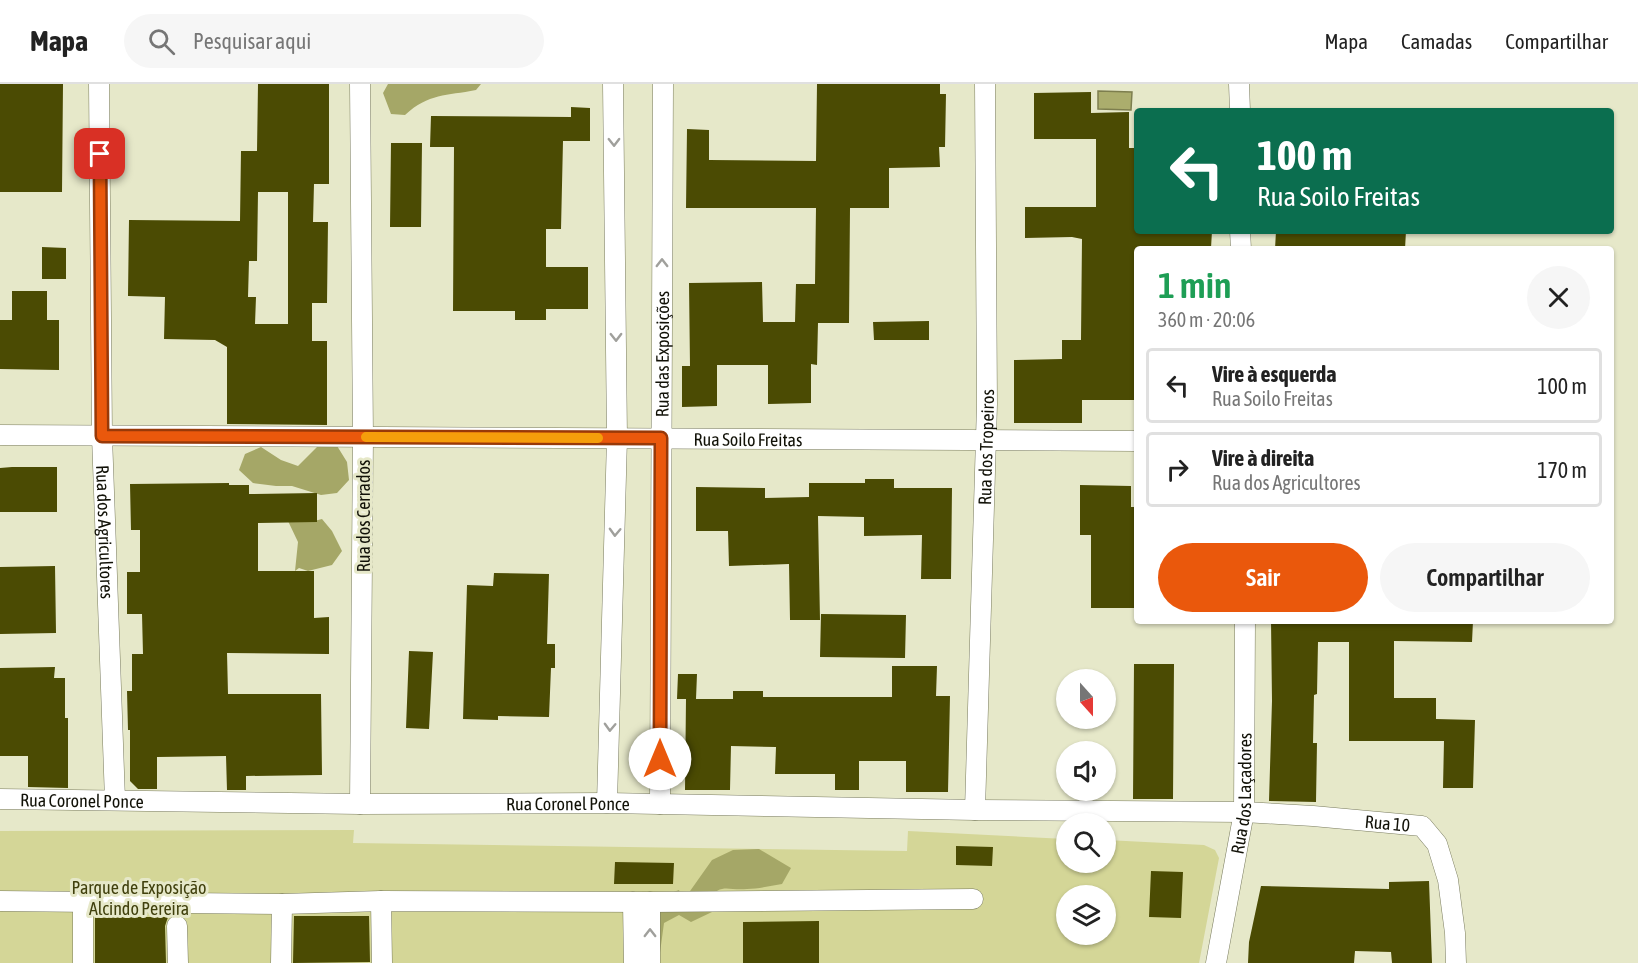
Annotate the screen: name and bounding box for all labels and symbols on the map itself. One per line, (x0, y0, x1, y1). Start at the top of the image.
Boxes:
pin (74, 128, 125, 179)
one-way arrow (607, 138, 620, 147)
one-way arrow (656, 258, 668, 267)
street label: Rua das Exposições (651, 291, 673, 417)
one-way arrow (610, 333, 622, 342)
street label: Rua dos Tropeiros (974, 389, 998, 505)
street label: Rua Soilo Freitas (694, 428, 802, 450)
street label: Rua dos Cerrados (353, 460, 374, 572)
street label: Rua dos Agricultores (93, 465, 118, 599)
one-way arrow (609, 528, 621, 537)
north arrow (1056, 669, 1116, 729)
one-way arrow (603, 723, 616, 732)
position arrow (628, 727, 692, 791)
street label: Rua dos Laçadores (1226, 733, 1255, 856)
street label: Rua Coronel Ponce (20, 789, 144, 811)
street label: Rua Coronel Ponce (506, 792, 630, 814)
street label: Rua 10 (1364, 810, 1411, 835)
park label: Parque de Exposição Alcindo Pereira (71, 877, 207, 919)
one-way arrow (644, 928, 656, 937)

